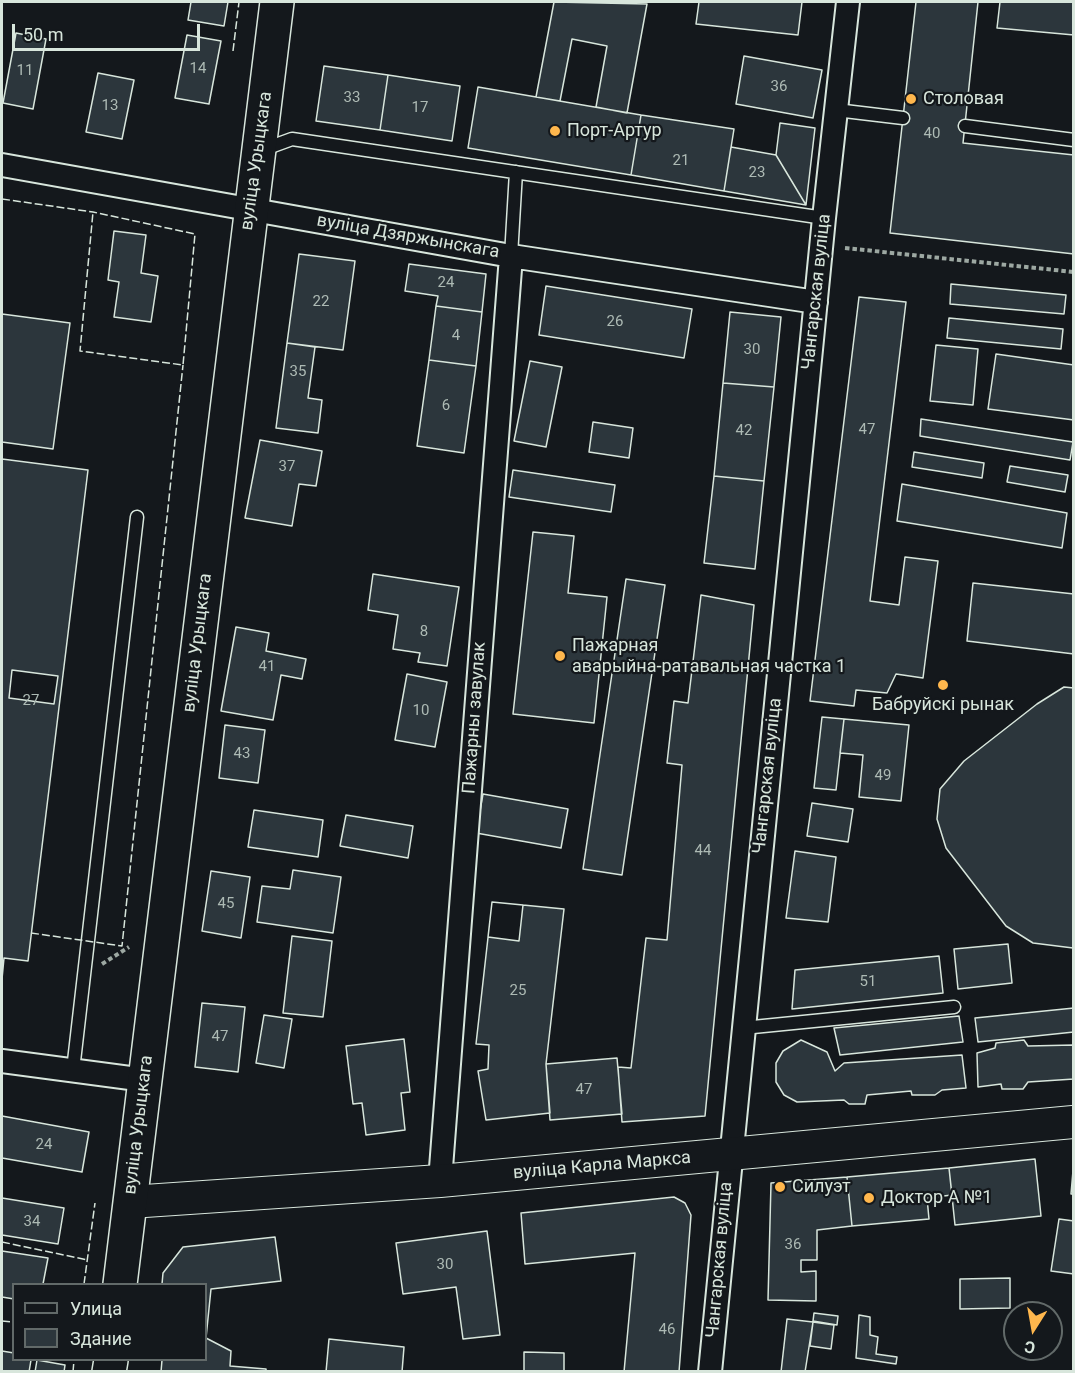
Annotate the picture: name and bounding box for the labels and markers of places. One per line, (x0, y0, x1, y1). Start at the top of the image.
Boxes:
place label: Столовая (923, 88, 1004, 110)
marker: Столовая (904, 92, 918, 106)
place label: Порт-Артур (567, 120, 662, 142)
marker: Порт-Артур (548, 124, 562, 138)
place label: Пажарная аварыйна-ратавальная частка 1 (572, 635, 846, 678)
marker: Пажарная аварыйна-ратавальная частка 1 (553, 649, 567, 663)
marker: Бабруйскі рынак (936, 678, 950, 692)
place label: Бабруйскі рынак (872, 694, 1014, 716)
place label: Силуэт (792, 1176, 851, 1198)
marker: Силуэт (773, 1180, 787, 1194)
place label: Доктор А №1 (881, 1187, 992, 1209)
marker: Доктор А №1 (862, 1191, 876, 1205)

